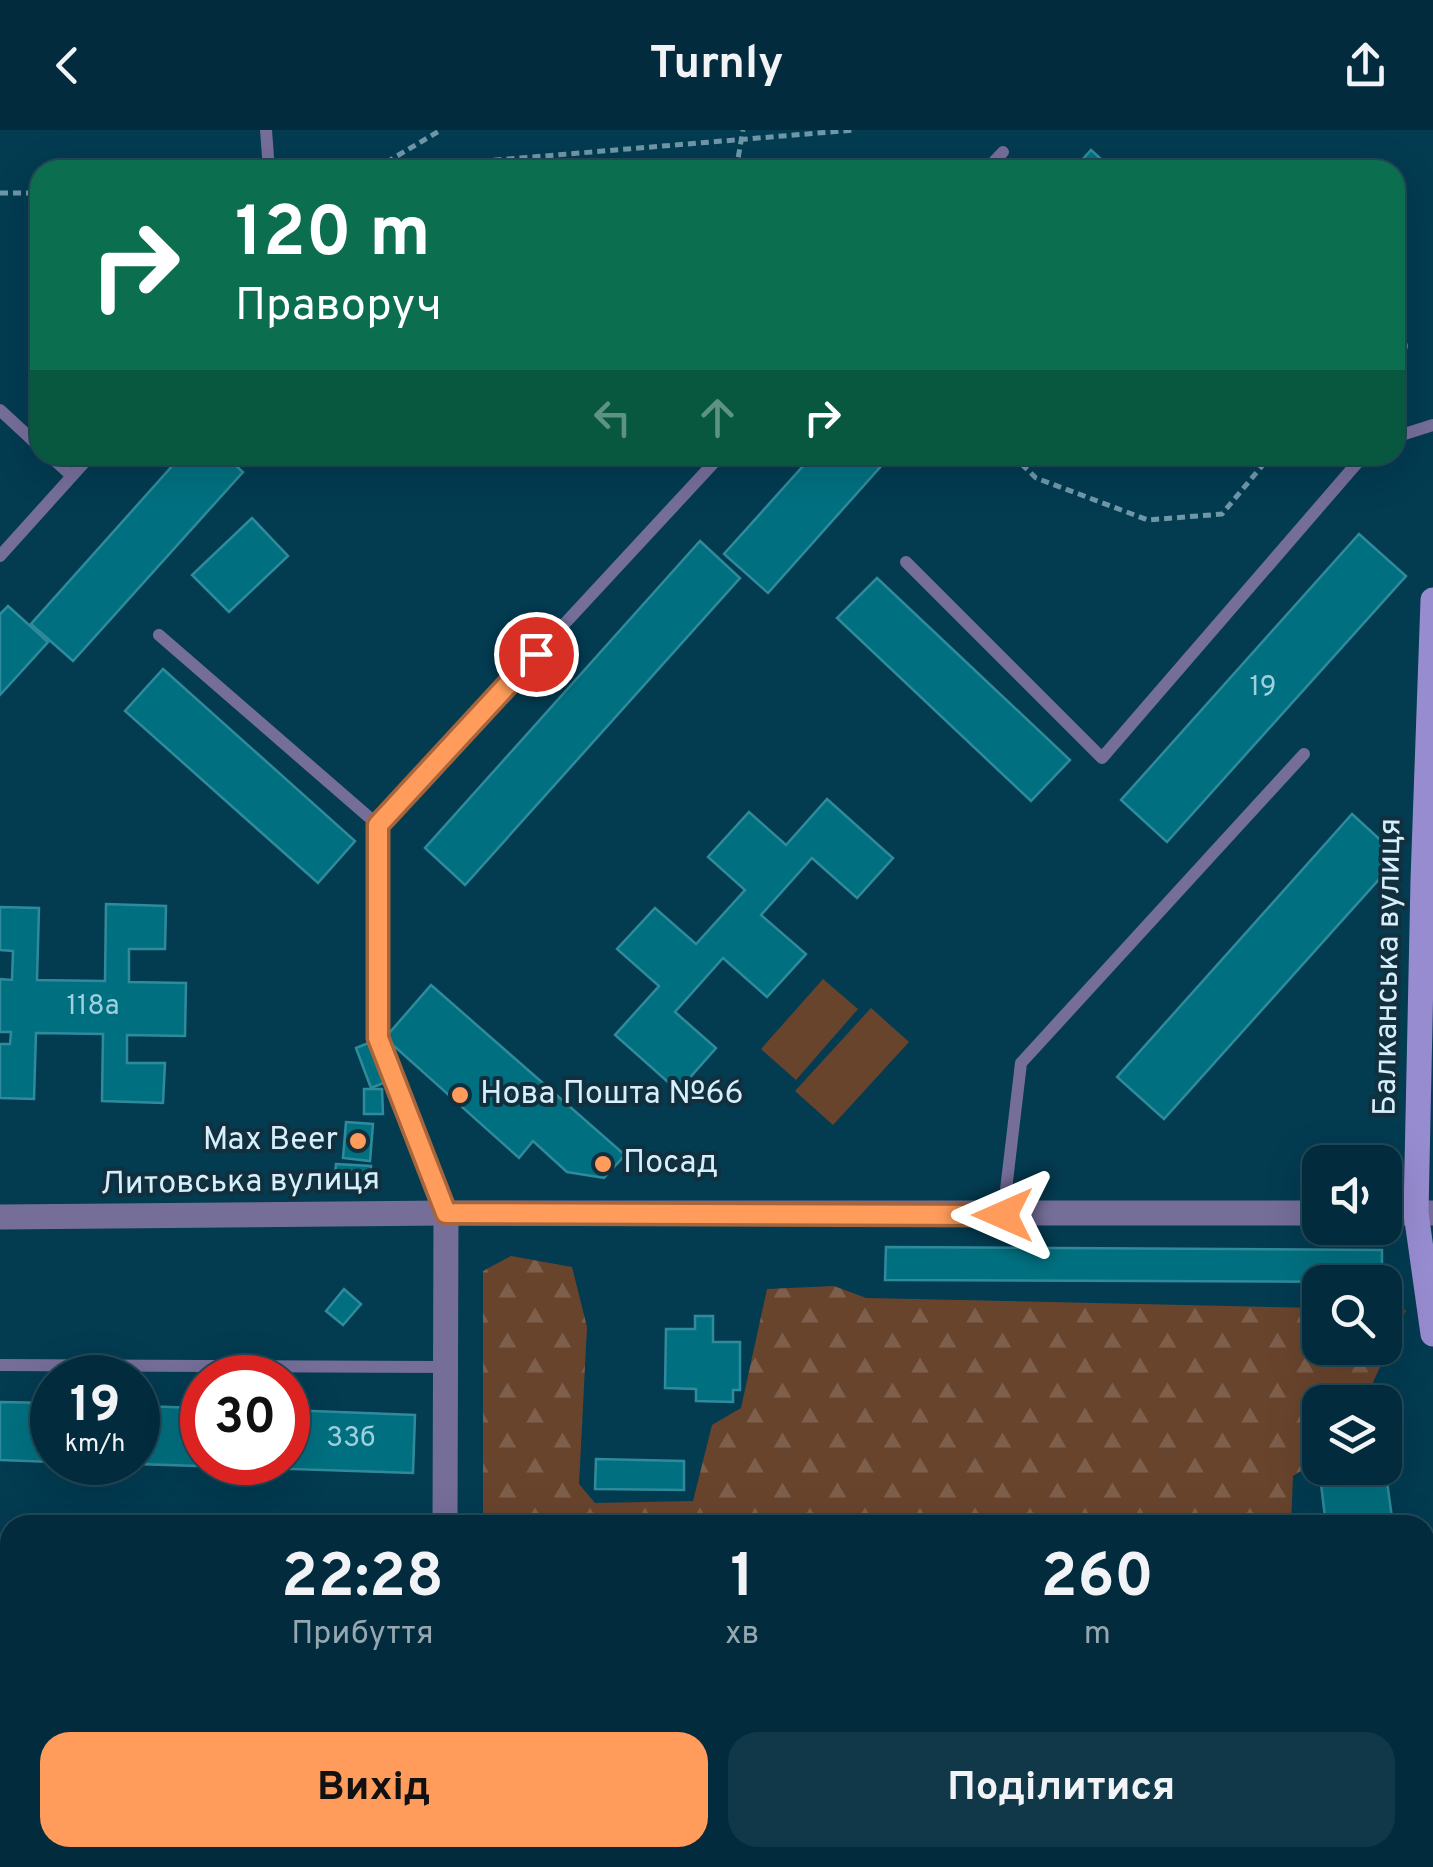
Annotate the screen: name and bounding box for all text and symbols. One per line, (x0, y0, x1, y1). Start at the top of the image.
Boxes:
text: Turnly (649, 37, 784, 94)
icon: back (40, 38, 95, 93)
icon: share (1338, 38, 1393, 93)
text: 120 m (235, 192, 431, 281)
icon: right (70, 200, 200, 330)
text: Праворуч (235, 279, 442, 336)
icon: left (585, 390, 640, 445)
icon: ahead (690, 390, 745, 445)
icon: right (795, 390, 850, 445)
pin (494, 612, 579, 697)
icon: arrive (509, 627, 564, 682)
house number: 19 (1249, 670, 1277, 706)
street label: Балканська вулиця (1366, 818, 1412, 1116)
house number: 118а (67, 989, 119, 1025)
place label: Нова Пошта №66 (480, 1075, 744, 1115)
marker: Нова Пошта №66 (449, 1084, 471, 1106)
place label: Max Beer (203, 1121, 338, 1161)
marker: Max Beer (347, 1130, 369, 1152)
place label: Посад (623, 1144, 718, 1184)
map controls (1302, 1145, 1402, 1485)
button: sound (1302, 1145, 1402, 1245)
marker: Посад (592, 1153, 614, 1175)
street label: Литовська вулиця (100, 1161, 380, 1205)
position arrow (951, 1163, 1055, 1267)
button: search (1302, 1265, 1402, 1365)
speed limit sign: 30 (180, 1355, 310, 1485)
text: 19 (70, 1376, 120, 1439)
button: layers (1302, 1385, 1402, 1485)
house number: 33б (326, 1421, 376, 1457)
text: km/h (65, 1429, 125, 1461)
text: 22:28 (281, 1542, 444, 1618)
text: 1 (730, 1542, 754, 1618)
text: 260 (1041, 1542, 1154, 1618)
text: Прибуття (291, 1615, 434, 1655)
text: хв (725, 1615, 759, 1655)
text: m (1084, 1615, 1111, 1655)
button: Вихід (40, 1732, 708, 1847)
button: Поділитися (728, 1732, 1395, 1847)

